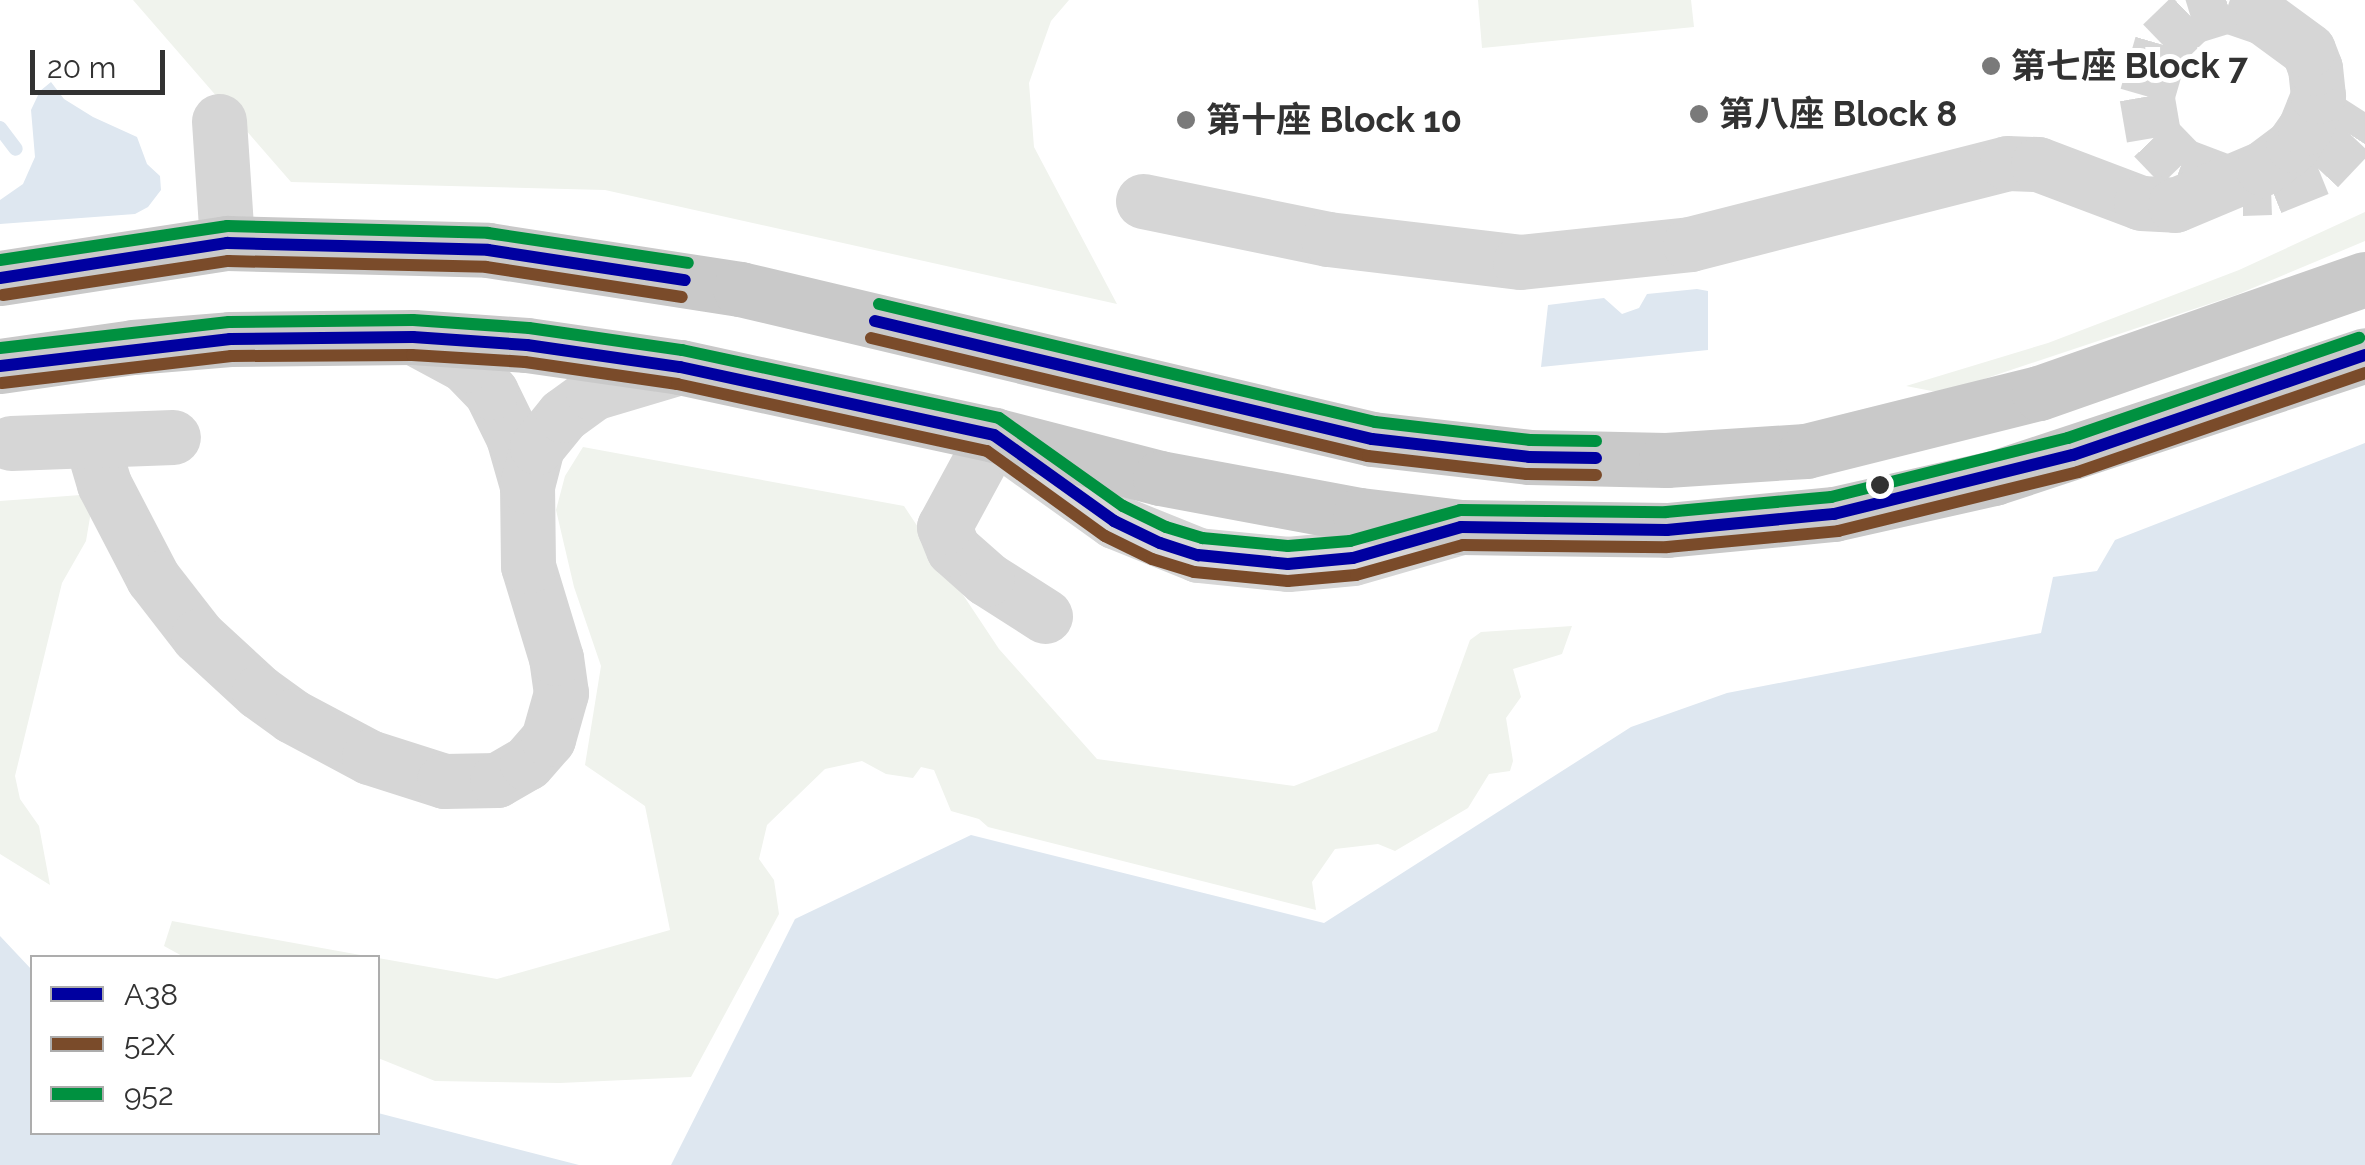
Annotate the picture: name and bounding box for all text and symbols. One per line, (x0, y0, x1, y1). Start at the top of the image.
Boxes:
scale bar (35, 30, 170, 92)
place label: 第七座 Block 7 (2011, 45, 2248, 87)
text: 20 m (47, 50, 116, 85)
marker: 第七座 Block 7 (1980, 55, 2002, 77)
place label: 第八座 Block 8 (1719, 93, 1957, 135)
place label: 第十座 Block 10 (1206, 99, 1462, 141)
marker: 第八座 Block 8 (1688, 103, 1710, 125)
marker: 第十座 Block 10 (1175, 109, 1197, 131)
unlabelled marker (1870, 475, 1890, 495)
legend (30, 955, 380, 1135)
text: A38 (124, 977, 178, 1012)
text: 52X (124, 1027, 175, 1062)
text: 952 (124, 1077, 174, 1112)

